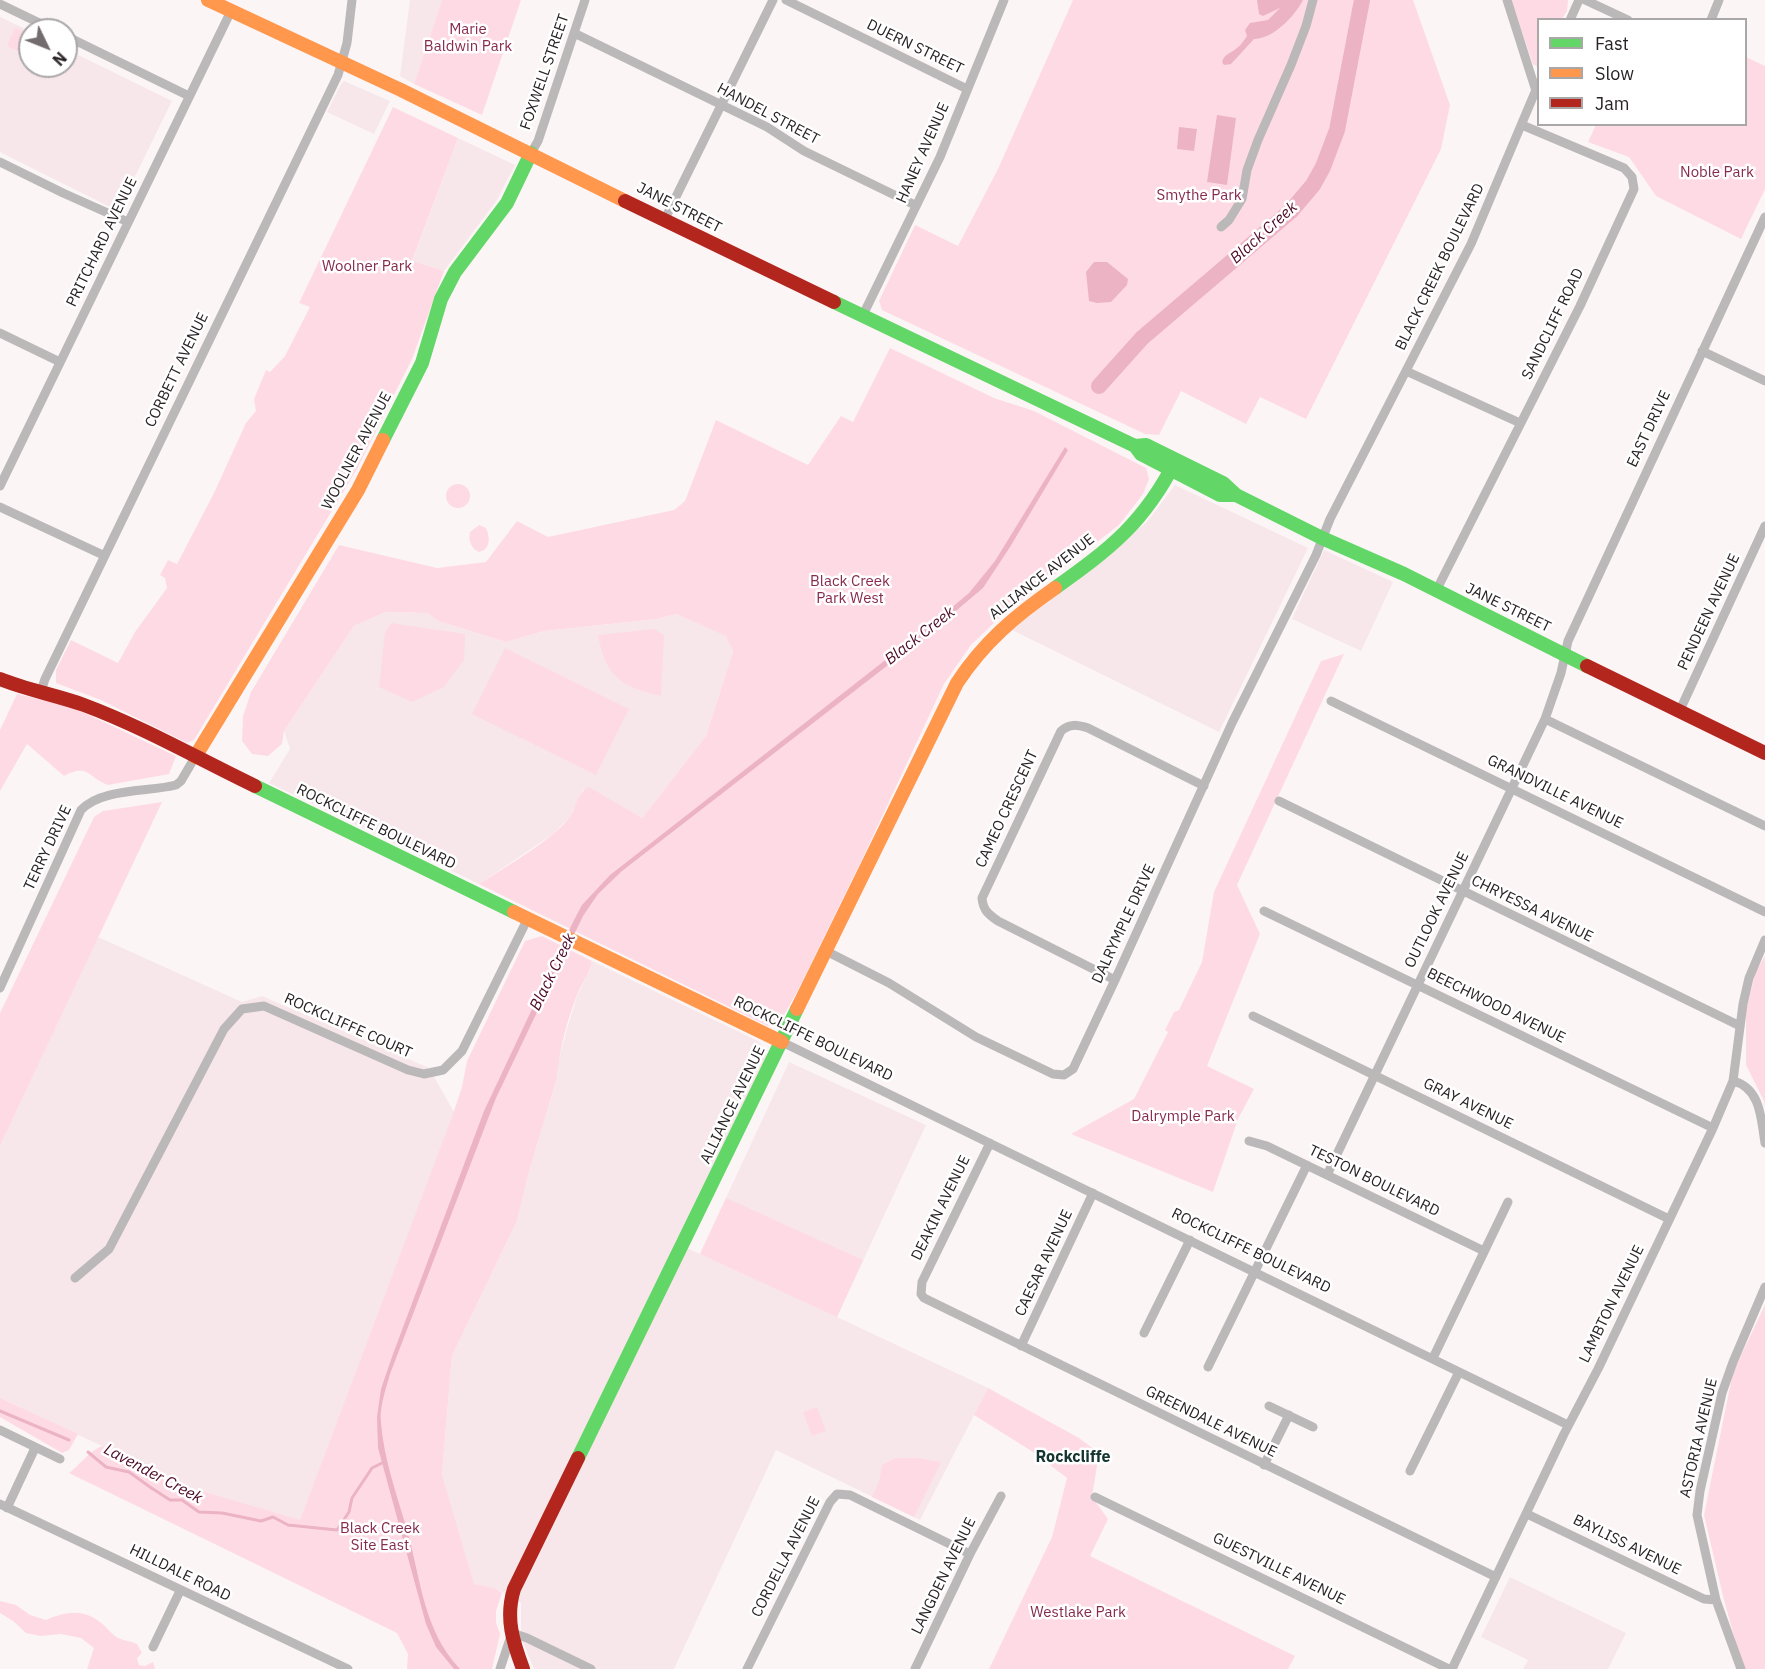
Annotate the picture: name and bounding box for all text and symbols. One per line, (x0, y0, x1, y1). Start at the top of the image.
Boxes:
street label: FOXWELL STREET (517, 12, 573, 132)
street label: DUERN STREET (864, 16, 966, 78)
north arrow (18, 18, 78, 78)
legend (1537, 18, 1747, 126)
park label: Marie Baldwin Park (424, 21, 512, 56)
text: Fast (1595, 32, 1629, 55)
text: N (48, 48, 71, 70)
text: Slow (1595, 62, 1634, 85)
street label: HANDEL STREET (714, 79, 822, 149)
text: Jam (1595, 92, 1630, 115)
street label: HANEY AVENUE (893, 100, 953, 206)
park label: Noble Park (1680, 164, 1754, 182)
street label: PRITCHARD AVENUE (63, 174, 141, 310)
street label: JANE STREET (634, 179, 724, 237)
street label: BLACK CREEK BOULEVARD (1392, 181, 1488, 353)
park label: Smythe Park (1156, 187, 1242, 205)
water label: Black Creek (1227, 198, 1301, 268)
park label: Woolner Park (322, 258, 412, 276)
street label: SANDCLIFF ROAD (1518, 265, 1588, 383)
street label: CORBETT AVENUE (141, 310, 213, 430)
street label: EAST DRIVE (1623, 388, 1675, 470)
street label: WOOLNER AVENUE (318, 389, 396, 513)
street label: ALLIANCE AVENUE (986, 530, 1098, 624)
street label: PENDEEN AVENUE (1674, 551, 1744, 673)
park label: Black Creek Park West (810, 573, 890, 608)
street label: JANE STREET (1462, 580, 1554, 636)
water label: Black Creek (881, 603, 959, 669)
street label: CAMEO CRESCENT (972, 747, 1042, 871)
street label: GRANDVILLE AVENUE (1484, 751, 1626, 833)
street label: ROCKCLIFFE BOULEVARD (293, 781, 459, 873)
street label: TERRY DRIVE (20, 803, 76, 893)
street label: OUTLOOK AVENUE (1401, 849, 1473, 971)
street label: DALRYMPLE DRIVE (1088, 861, 1160, 987)
street label: CHRYESSA AVENUE (1468, 872, 1596, 946)
water label: Black Creek (526, 930, 580, 1014)
street label: BEECHWOOD AVENUE (1424, 965, 1568, 1047)
street label: ROCKCLIFFE COURT (281, 990, 415, 1062)
street label: ROCKCLIFFE BOULEVARD (730, 993, 896, 1085)
street label: ALLIANCE AVENUE (697, 1043, 769, 1167)
street label: GRAY AVENUE (1420, 1075, 1516, 1133)
park label: Dalrymple Park (1131, 1108, 1235, 1126)
street label: TESTON BOULEVARD (1306, 1141, 1442, 1221)
street label: DEAKIN AVENUE (908, 1153, 974, 1263)
street label: ROCKCLIFFE BOULEVARD (1168, 1205, 1334, 1297)
street label: CAESAR AVENUE (1011, 1207, 1077, 1319)
street label: LAMBTON AVENUE (1576, 1242, 1648, 1366)
street label: ASTORIA AVENUE (1676, 1376, 1722, 1500)
street label: GREENDALE AVENUE (1142, 1382, 1280, 1462)
water label: Lavender Creek (101, 1440, 205, 1508)
district label: Rockcliffe (1036, 1447, 1110, 1467)
street label: CORDELLA AVENUE (748, 1494, 824, 1620)
street label: BAYLISS AVENUE (1570, 1511, 1684, 1579)
street label: LANGDEN AVENUE (908, 1515, 980, 1637)
park label: Black Creek Site East (340, 1520, 420, 1555)
street label: GUESTVILLE AVENUE (1210, 1529, 1348, 1609)
street label: HILLDALE ROAD (126, 1541, 234, 1605)
park label: Westlake Park (1030, 1604, 1126, 1622)

